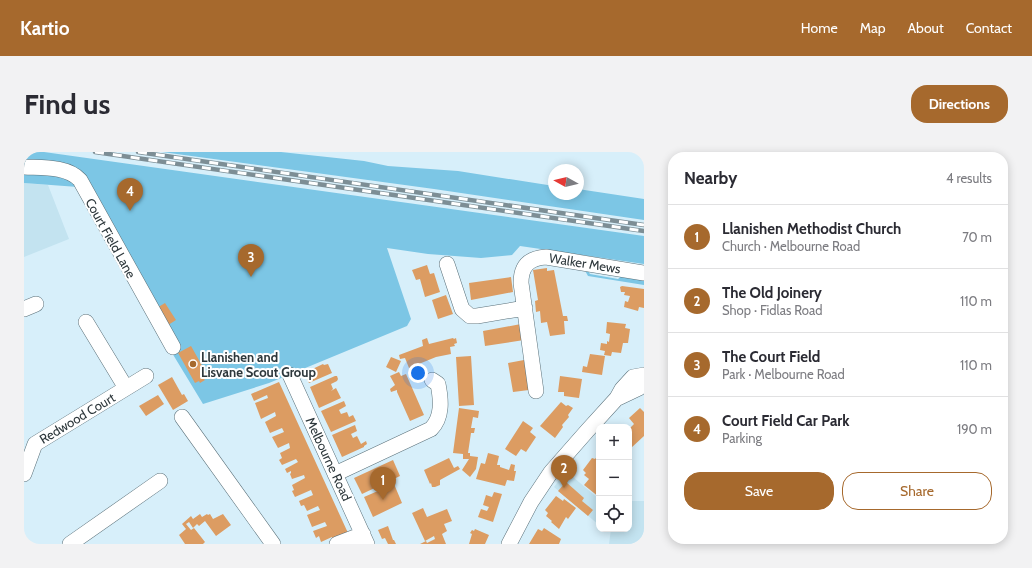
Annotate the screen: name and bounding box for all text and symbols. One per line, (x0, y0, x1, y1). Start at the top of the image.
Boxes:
text: Kartio (20, 17, 69, 40)
text: Home (801, 19, 838, 37)
text: Map (860, 19, 885, 37)
text: About (907, 19, 944, 37)
text: Contact (966, 19, 1012, 37)
button: Directions (911, 85, 1008, 123)
text: Find us (24, 87, 110, 121)
north arrow (548, 164, 584, 200)
text: Nearby (684, 168, 737, 188)
text: 4 results (946, 170, 992, 186)
pin: 4 (117, 178, 143, 211)
street label: Court Field Lane (82, 195, 140, 281)
text: Llanishen Methodist Church (722, 220, 901, 238)
text: 1 (695, 229, 699, 245)
text: 70 m (962, 229, 992, 245)
text: Church · Melbourne Road (722, 238, 860, 254)
pin: 3 (238, 244, 264, 277)
street label: Walker Mews (548, 249, 622, 277)
text: The Old Joinery (722, 284, 822, 302)
text: 2 (694, 293, 700, 309)
text: 110 m (960, 293, 992, 309)
text: Shop · Fidlas Road (722, 302, 822, 318)
text: The Court Field (722, 348, 820, 366)
place label: Llanishen and Lisvane Scout Group (201, 349, 316, 380)
text: 3 (693, 357, 701, 373)
text: 110 m (960, 357, 992, 373)
marker: Llanishen and Lisvane Scout Group (188, 359, 198, 369)
your location (408, 363, 428, 383)
text: Park · Melbourne Road (722, 366, 845, 382)
street label: Redwood Court (36, 389, 118, 447)
text: Court Field Car Park (722, 412, 850, 430)
street label: Melbourne Road (303, 415, 355, 503)
text: 4 (693, 421, 701, 437)
text: 190 m (957, 421, 992, 437)
map controls (596, 424, 632, 532)
button: + (596, 424, 632, 460)
text: Parking (722, 430, 762, 446)
pin: 2 (551, 455, 577, 488)
button: − (596, 460, 632, 496)
pin: 1 (370, 467, 396, 500)
button: Save (684, 472, 834, 510)
button: Share (842, 472, 992, 510)
button: locate (596, 496, 632, 532)

